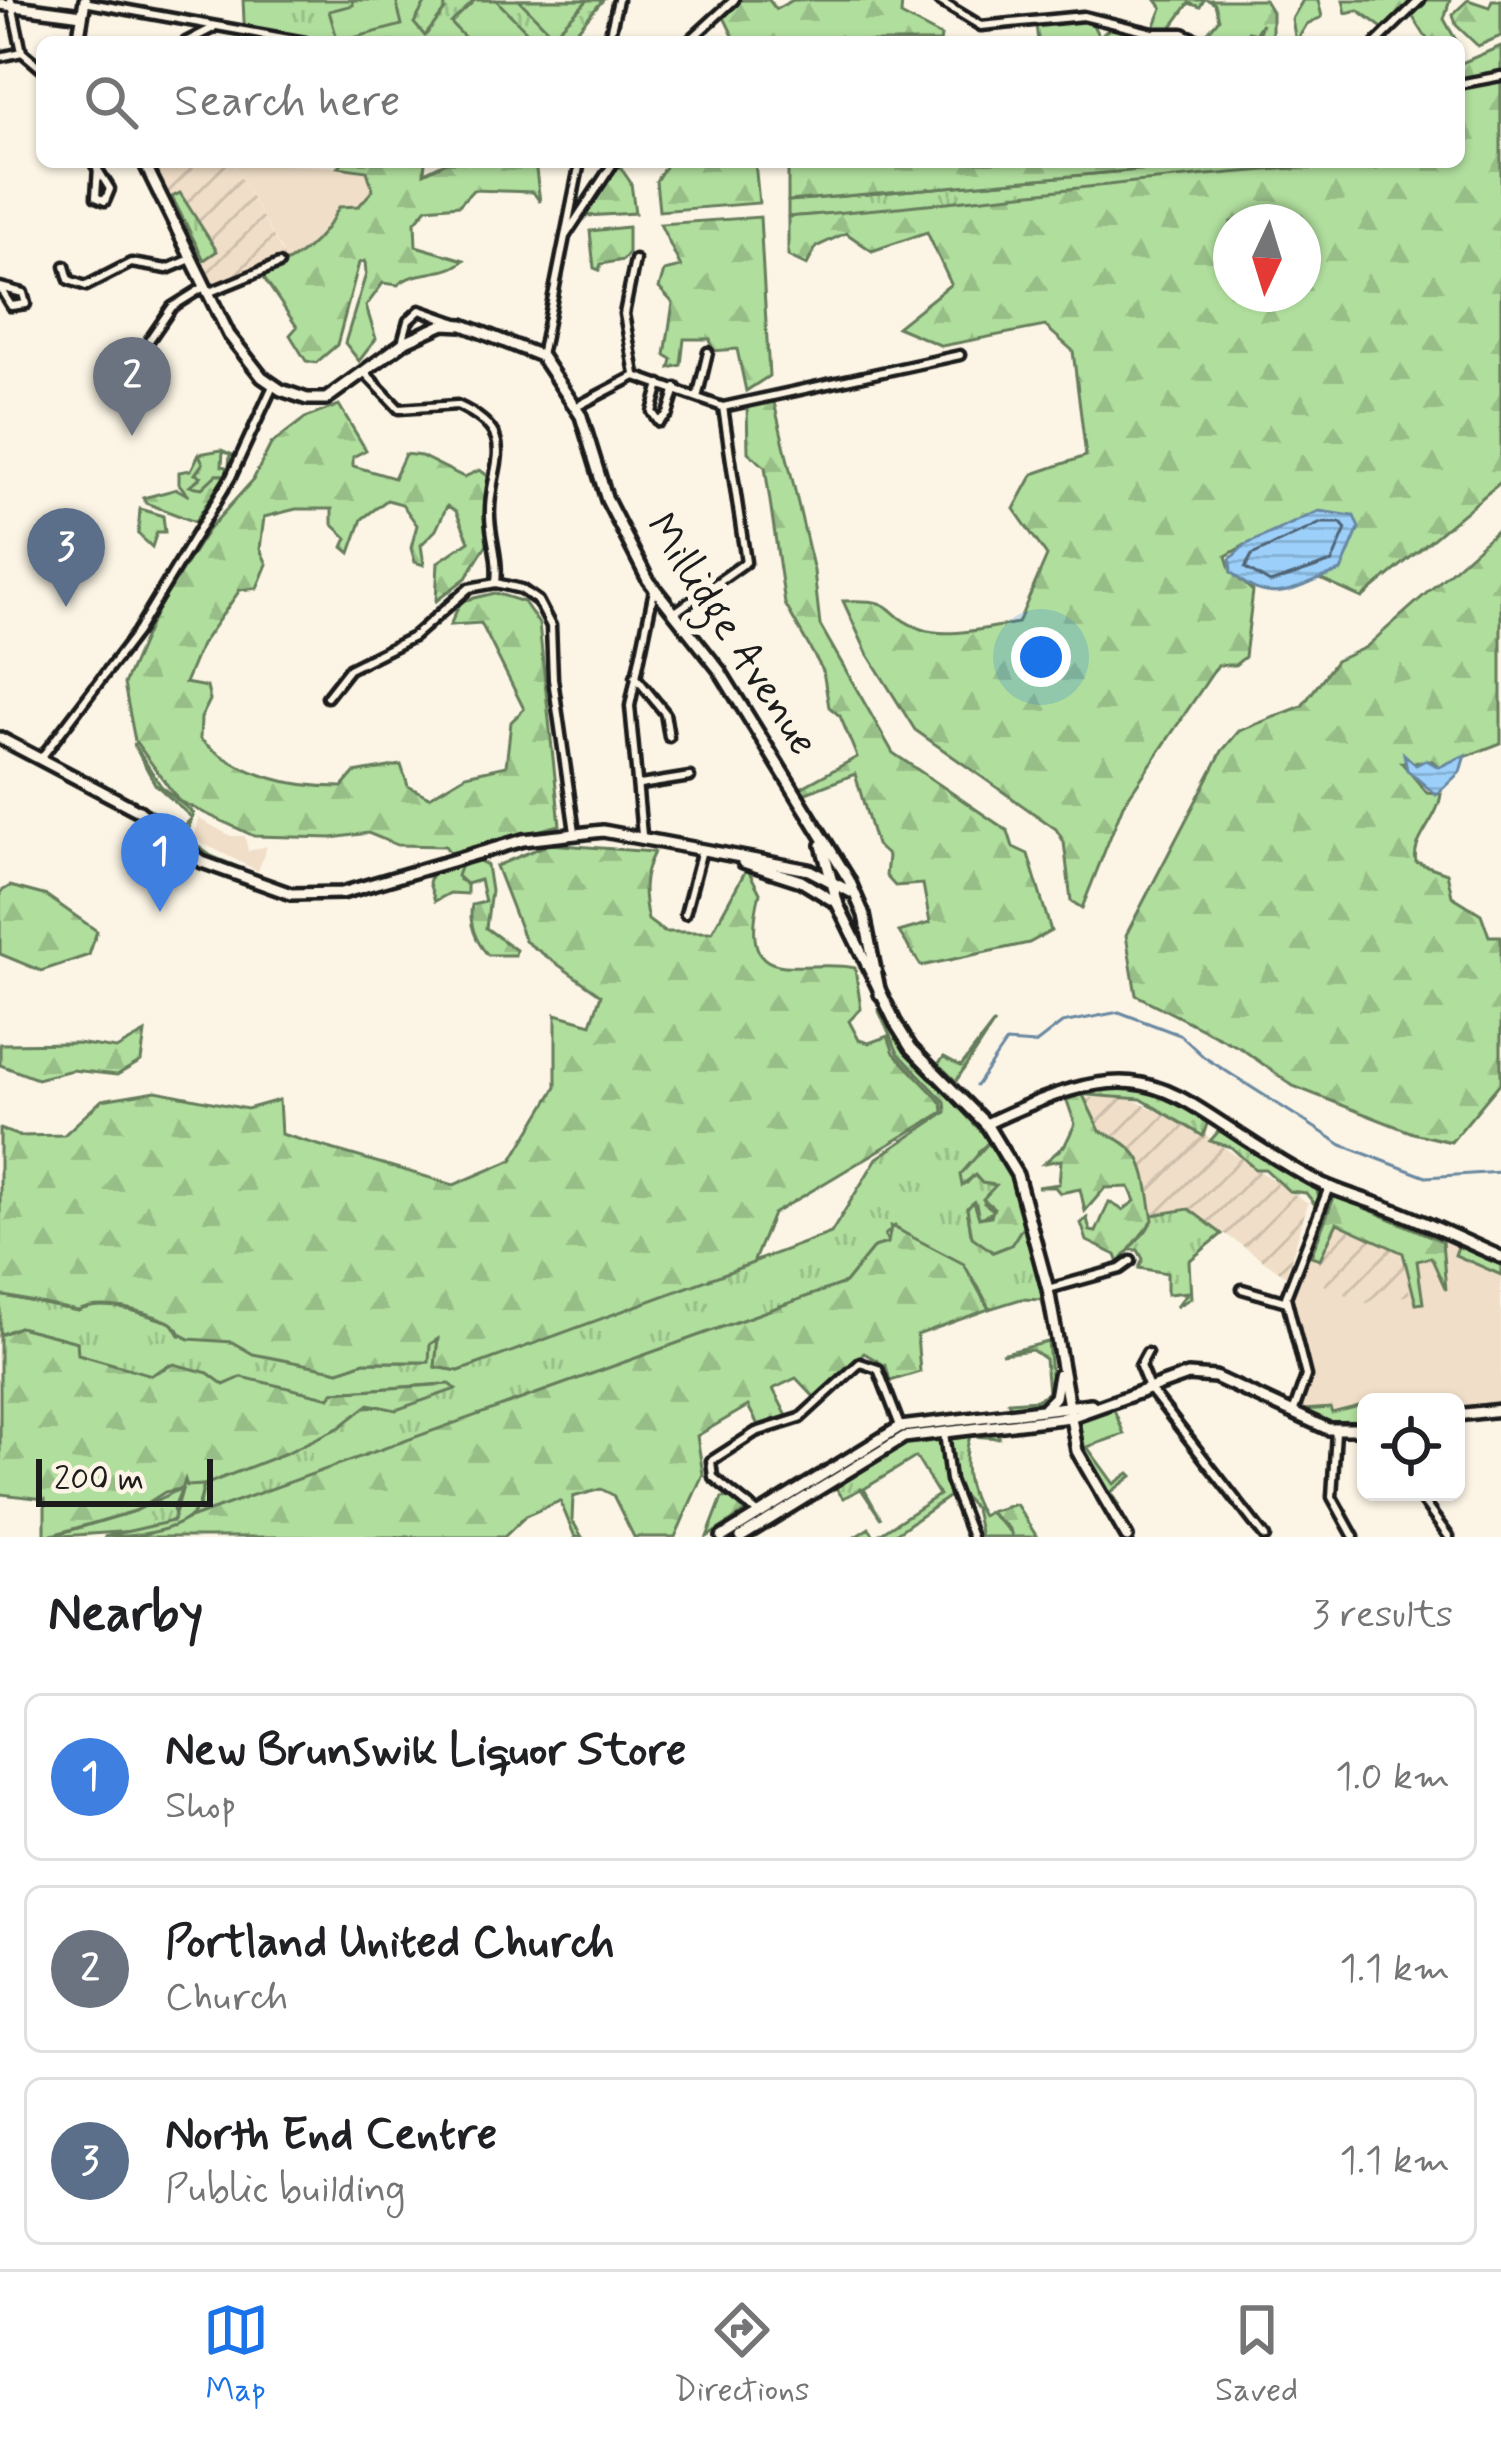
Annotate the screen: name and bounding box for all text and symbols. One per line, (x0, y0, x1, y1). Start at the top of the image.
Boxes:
search box (36, 36, 1465, 168)
icon: search (78, 69, 144, 135)
text: Search here (174, 73, 401, 132)
north arrow (1213, 204, 1321, 312)
pin: 2 (93, 337, 171, 436)
street label: Millidge Avenue (629, 503, 830, 769)
pin: 3 (27, 508, 105, 607)
your location (1011, 627, 1071, 687)
pin: 1 (121, 813, 199, 912)
map controls (1357, 1393, 1465, 1501)
button: locate (1357, 1393, 1465, 1501)
scale bar (36, 1453, 213, 1506)
text: 200 m (54, 1458, 144, 1502)
text: Nearby (48, 1582, 203, 1648)
text: 3 results (1312, 1590, 1453, 1641)
text: New Brunswik Liquor Store (165, 1722, 686, 1781)
text: 1 (81, 1752, 99, 1803)
text: 1.0 km (1335, 1752, 1450, 1803)
text: Shop (165, 1781, 237, 1832)
text: Portland United Church (165, 1914, 615, 1973)
text: 2 (80, 1944, 100, 1995)
text: 1.1 km (1340, 1944, 1450, 1995)
text: Church (165, 1973, 288, 2024)
text: North End Centre (165, 2106, 497, 2165)
text: 3 (81, 2136, 99, 2187)
text: 1.1 km (1340, 2136, 1450, 2187)
text: Public building (165, 2165, 405, 2216)
tab: Map (203, 2297, 269, 2413)
tab: Directions (674, 2297, 810, 2413)
tab: Saved (1215, 2297, 1298, 2413)

